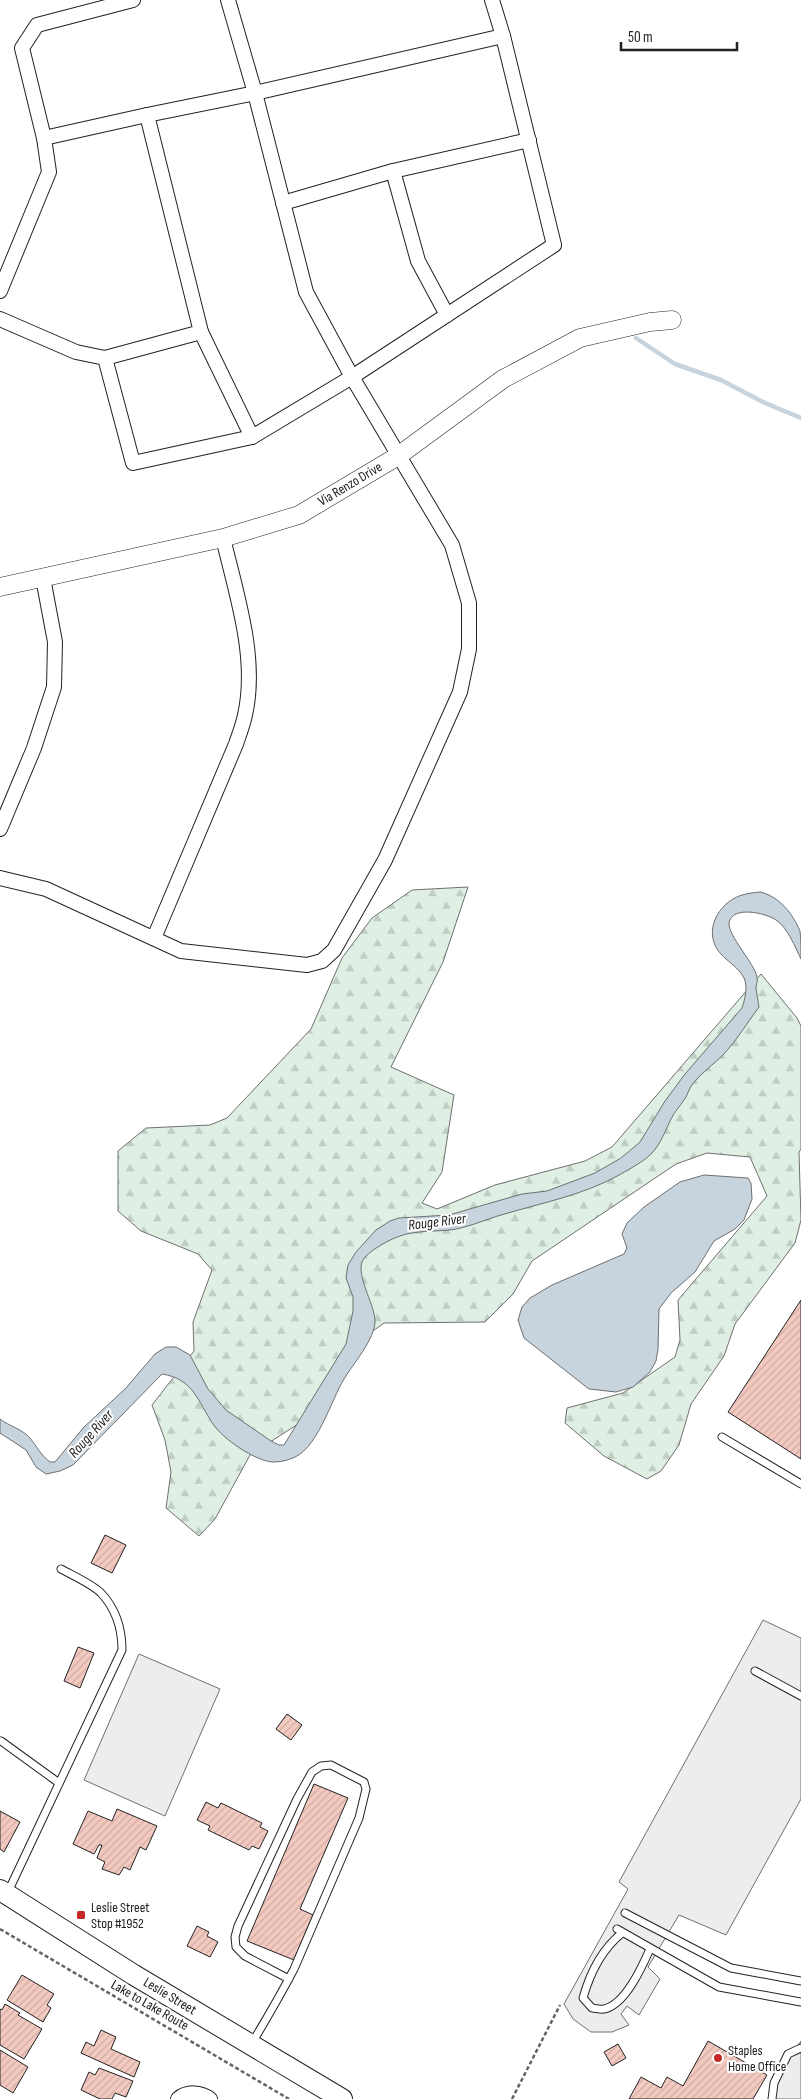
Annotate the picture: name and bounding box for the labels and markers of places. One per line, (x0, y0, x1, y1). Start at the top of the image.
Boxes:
place label: Leslie Street Stop #1952 (91, 1899, 150, 1932)
marker: Leslie Street Stop #1952 (75, 1909, 87, 1921)
place label: Staples Home Office (728, 2042, 786, 2075)
marker: Staples Home Office (712, 2052, 724, 2064)

